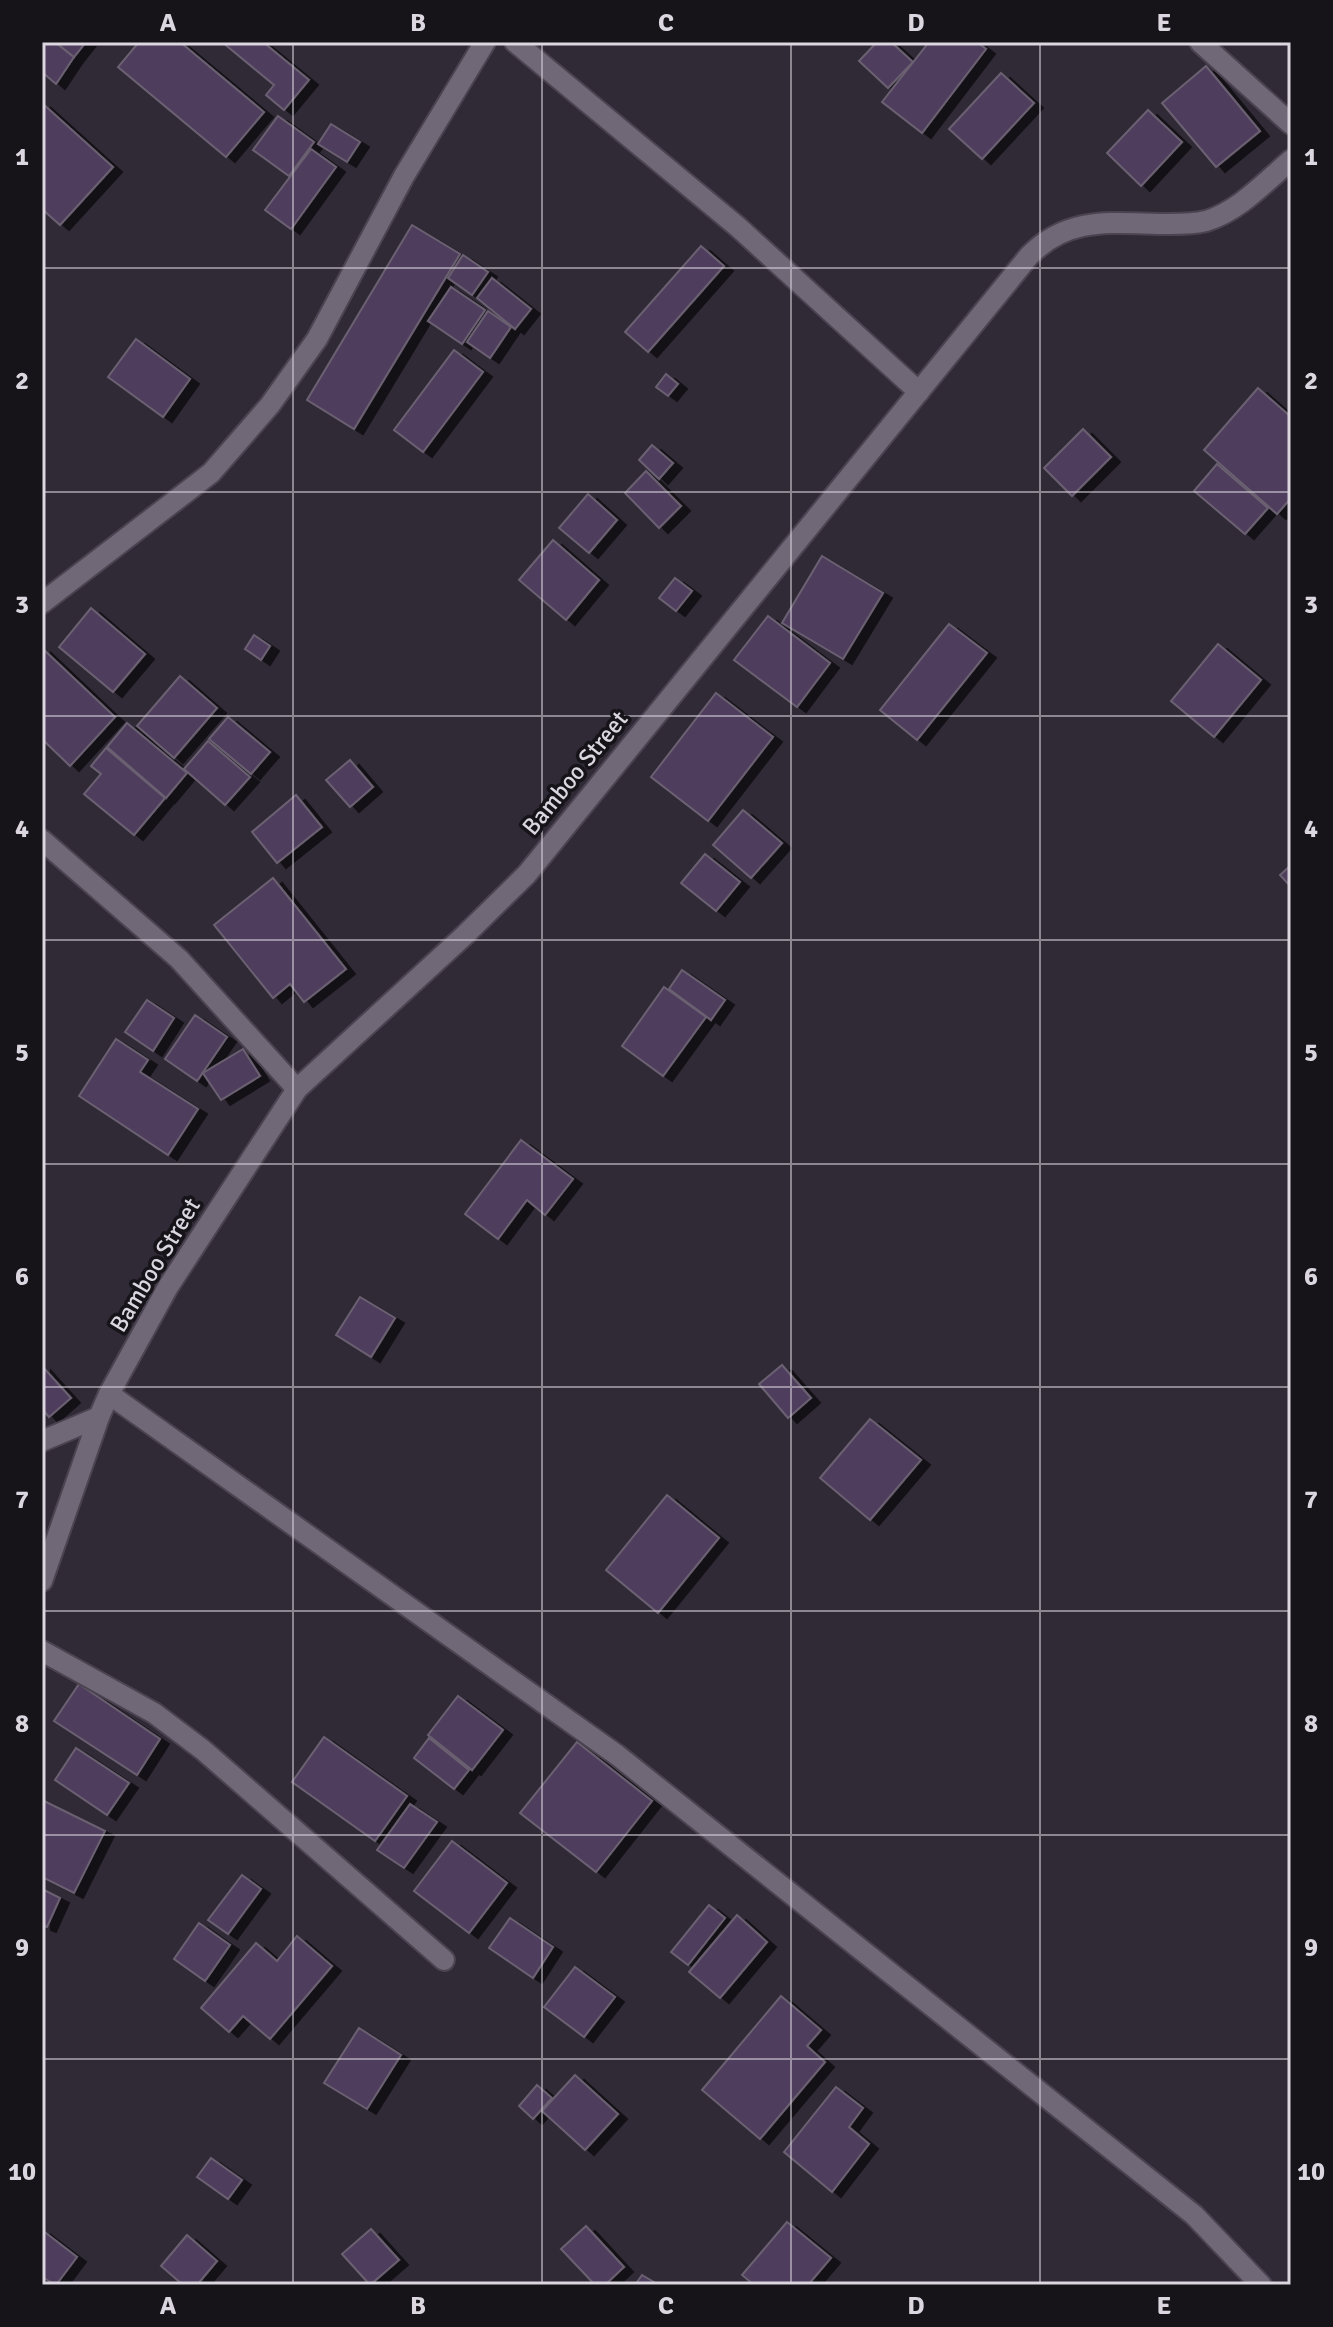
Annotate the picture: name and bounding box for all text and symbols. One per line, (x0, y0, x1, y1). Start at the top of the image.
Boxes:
text: A (160, 7, 177, 39)
text: B (410, 7, 426, 39)
text: C (658, 7, 674, 39)
text: D (907, 7, 925, 39)
text: E (1157, 7, 1171, 39)
text: 1 (15, 141, 29, 173)
text: 1 (1304, 141, 1318, 173)
text: 2 (15, 365, 29, 397)
text: 2 (1304, 365, 1318, 397)
text: 3 (15, 589, 29, 621)
text: 3 (1304, 589, 1318, 621)
street label: Bamboo Street (516, 705, 634, 841)
text: 4 (15, 813, 29, 845)
text: 4 (1304, 813, 1318, 845)
text: 5 (15, 1037, 29, 1069)
text: 5 (1304, 1037, 1318, 1069)
street label: Bamboo Street (103, 1192, 207, 1338)
text: 6 (15, 1261, 29, 1293)
text: 6 (1304, 1261, 1318, 1293)
text: 7 (15, 1484, 29, 1516)
text: 7 (1304, 1484, 1318, 1516)
text: 8 (15, 1708, 29, 1740)
text: 8 (1304, 1708, 1318, 1740)
text: 9 (15, 1932, 29, 1964)
text: 9 (1304, 1932, 1318, 1964)
text: 10 (8, 2156, 36, 2188)
text: 10 (1297, 2156, 1325, 2188)
text: A (160, 2290, 177, 2322)
text: B (410, 2290, 426, 2322)
text: C (658, 2290, 674, 2322)
text: D (907, 2290, 925, 2322)
text: E (1157, 2290, 1171, 2322)

